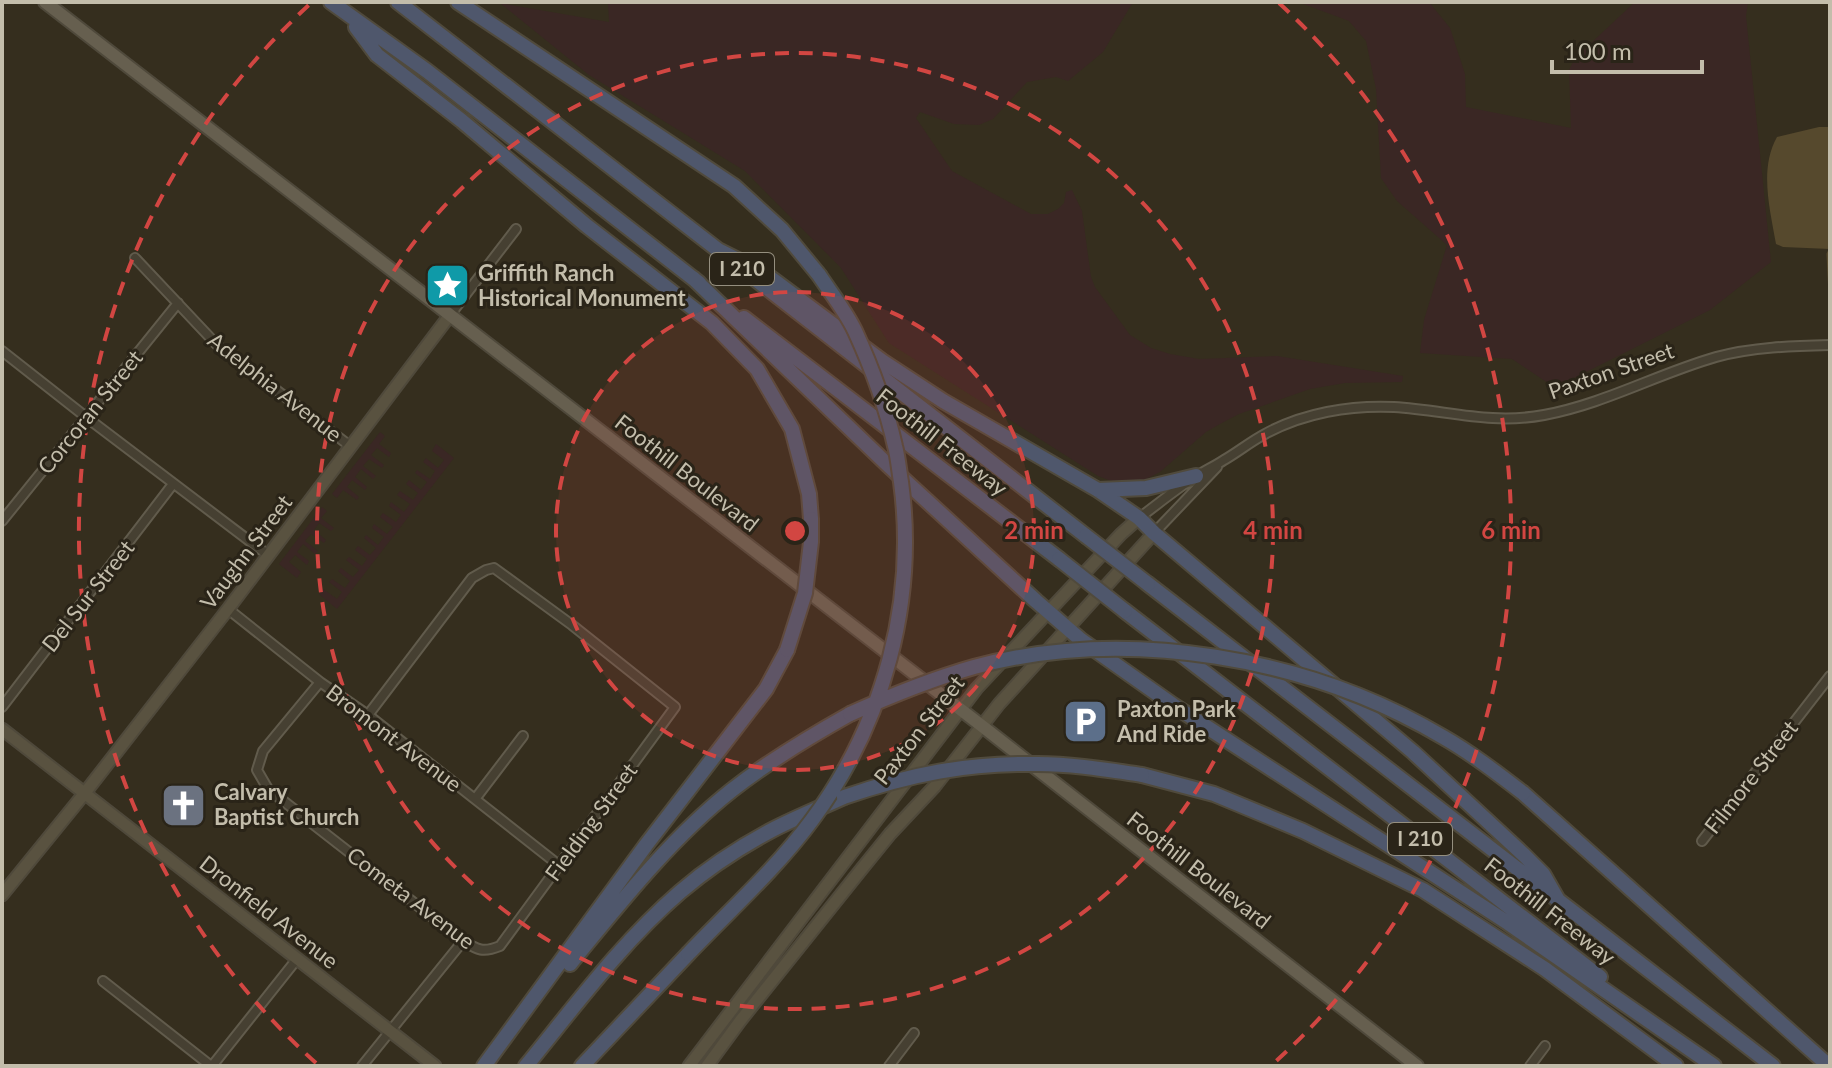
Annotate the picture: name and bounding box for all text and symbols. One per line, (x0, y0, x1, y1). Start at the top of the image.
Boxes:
scale bar (1552, 24, 1702, 74)
text: 100 m (1564, 36, 1632, 65)
road number: I 210 (710, 253, 774, 285)
place label: Griffith Ranch Historical Monument (478, 259, 686, 311)
place icon: Griffith Ranch Historical Monument (423, 262, 471, 310)
street label: Adelphia Avenue (203, 326, 348, 447)
street label: Paxton Street (1545, 336, 1677, 405)
street label: Corcoran Street (31, 344, 148, 479)
street label: Foothill Freeway (871, 382, 1014, 502)
street label: Foothill Boulevard (610, 408, 765, 537)
street label: Vaughn Street (194, 489, 297, 614)
text: 2 min (1004, 515, 1064, 544)
text: 4 min (1243, 515, 1303, 544)
text: 6 min (1481, 515, 1541, 544)
centre of rings (781, 517, 809, 545)
street label: Del Sur Street (36, 534, 140, 657)
street label: Paxton Street (868, 670, 970, 790)
street label: Bromont Avenue (321, 678, 467, 797)
place label: Paxton Park And Ride (1116, 695, 1236, 747)
parking icon: Paxton Park And Ride (1062, 698, 1110, 746)
street label: Filmore Street (1698, 715, 1803, 839)
street label: Fielding Street (539, 757, 643, 886)
place label: Calvary Baptist Church (214, 778, 359, 830)
church icon: Calvary Baptist Church (159, 781, 207, 829)
street label: Foothill Boulevard (1122, 805, 1277, 934)
road number: I 210 (1388, 823, 1452, 855)
street label: Cometa Avenue (342, 841, 481, 954)
street label: Dronfield Avenue (195, 849, 344, 974)
street label: Foothill Freeway (1479, 851, 1622, 971)

